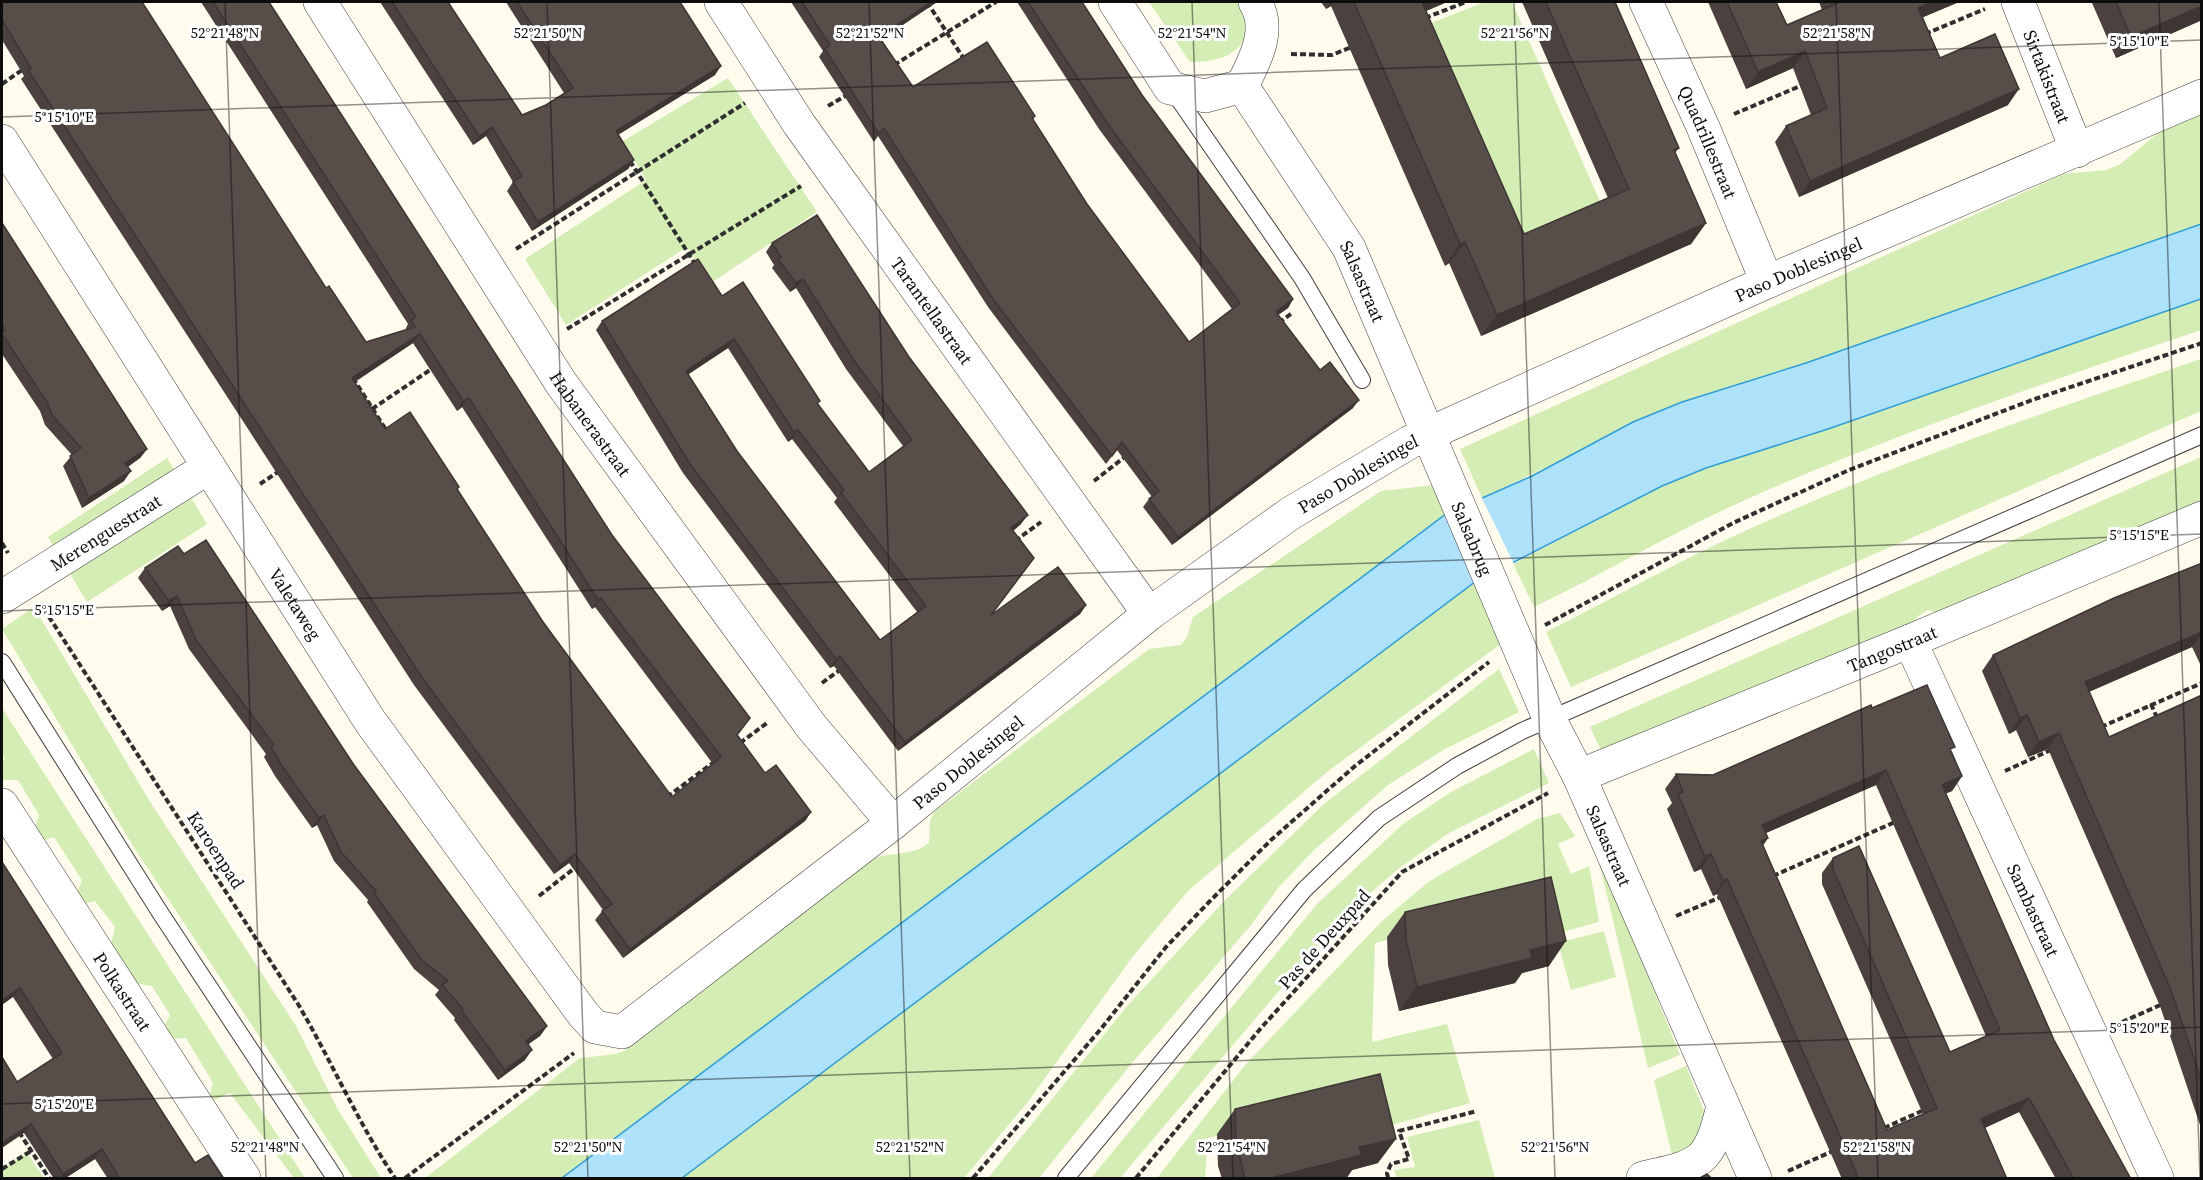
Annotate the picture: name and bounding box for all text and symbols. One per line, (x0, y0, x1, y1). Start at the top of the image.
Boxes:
text: 52°21'48"N (190, 22, 260, 43)
text: 52°21'50"N (513, 22, 583, 43)
text: 52°21'52"N (835, 22, 905, 43)
text: 52°21'54"N (1157, 22, 1227, 43)
text: 52°21'56"N (1480, 22, 1550, 43)
text: 52°21'58"N (1802, 22, 1872, 43)
street label: Sirtakistraat (2018, 26, 2077, 127)
text: 5°15'10"E (2109, 30, 2169, 51)
street label: Quadrillestraat (1673, 81, 1744, 202)
text: 5°15'10"E (34, 106, 94, 127)
street label: Paso Doblesingel (1731, 230, 1866, 307)
street label: Salsastraat (1335, 235, 1391, 326)
street label: Tarantellastraat (885, 252, 979, 369)
street label: Habanerastraat (544, 366, 637, 481)
street label: Paso Doblesingel (1293, 428, 1422, 519)
street label: Merenguestraat (45, 488, 166, 576)
street label: Salsabrug (1446, 498, 1500, 580)
text: 5°15'15"E (2109, 524, 2169, 545)
street label: Valetaweg (263, 563, 328, 645)
text: 5°15'15"E (34, 599, 94, 620)
street label: Tangostraat (1844, 619, 1941, 678)
street label: Paso Doblesingel (907, 709, 1029, 815)
street label: Salsastraat (1581, 801, 1638, 890)
street label: Karoenpad (182, 806, 250, 894)
street label: Sambastraat (2002, 860, 2066, 960)
street label: Pas de Deuxpad (1272, 884, 1376, 994)
street label: Polkastraat (88, 947, 158, 1036)
text: 5°15'20"E (2109, 1017, 2169, 1038)
text: 5°15'20"E (34, 1093, 94, 1114)
text: 52°21'48"N (230, 1136, 300, 1157)
text: 52°21'50"N (553, 1136, 623, 1157)
text: 52°21'52"N (875, 1136, 945, 1157)
text: 52°21'54"N (1197, 1136, 1267, 1157)
text: 52°21'56"N (1520, 1136, 1590, 1157)
text: 52°21'58"N (1842, 1136, 1912, 1157)

